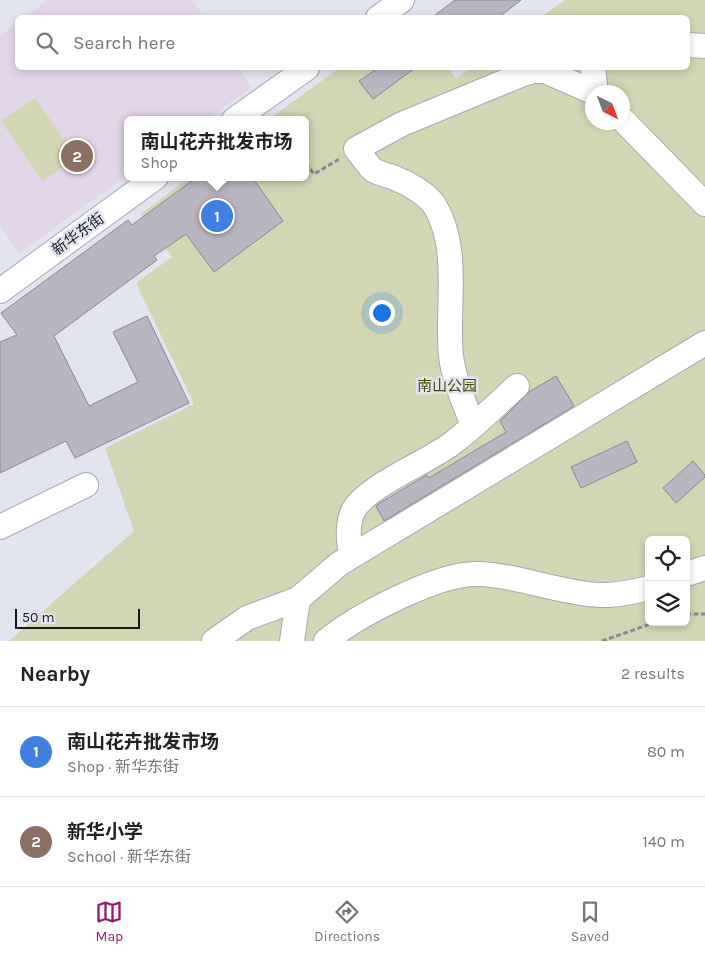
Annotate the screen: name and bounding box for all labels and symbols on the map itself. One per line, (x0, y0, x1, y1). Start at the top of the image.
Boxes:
north arrow (585, 85, 630, 130)
pin: 2 (61, 137, 93, 175)
pin: 1 (201, 197, 233, 235)
street label: 新华东街 (48, 209, 108, 259)
your location (369, 300, 395, 326)
park label: 南山公园 (417, 377, 477, 395)
scale bar (15, 606, 140, 629)

